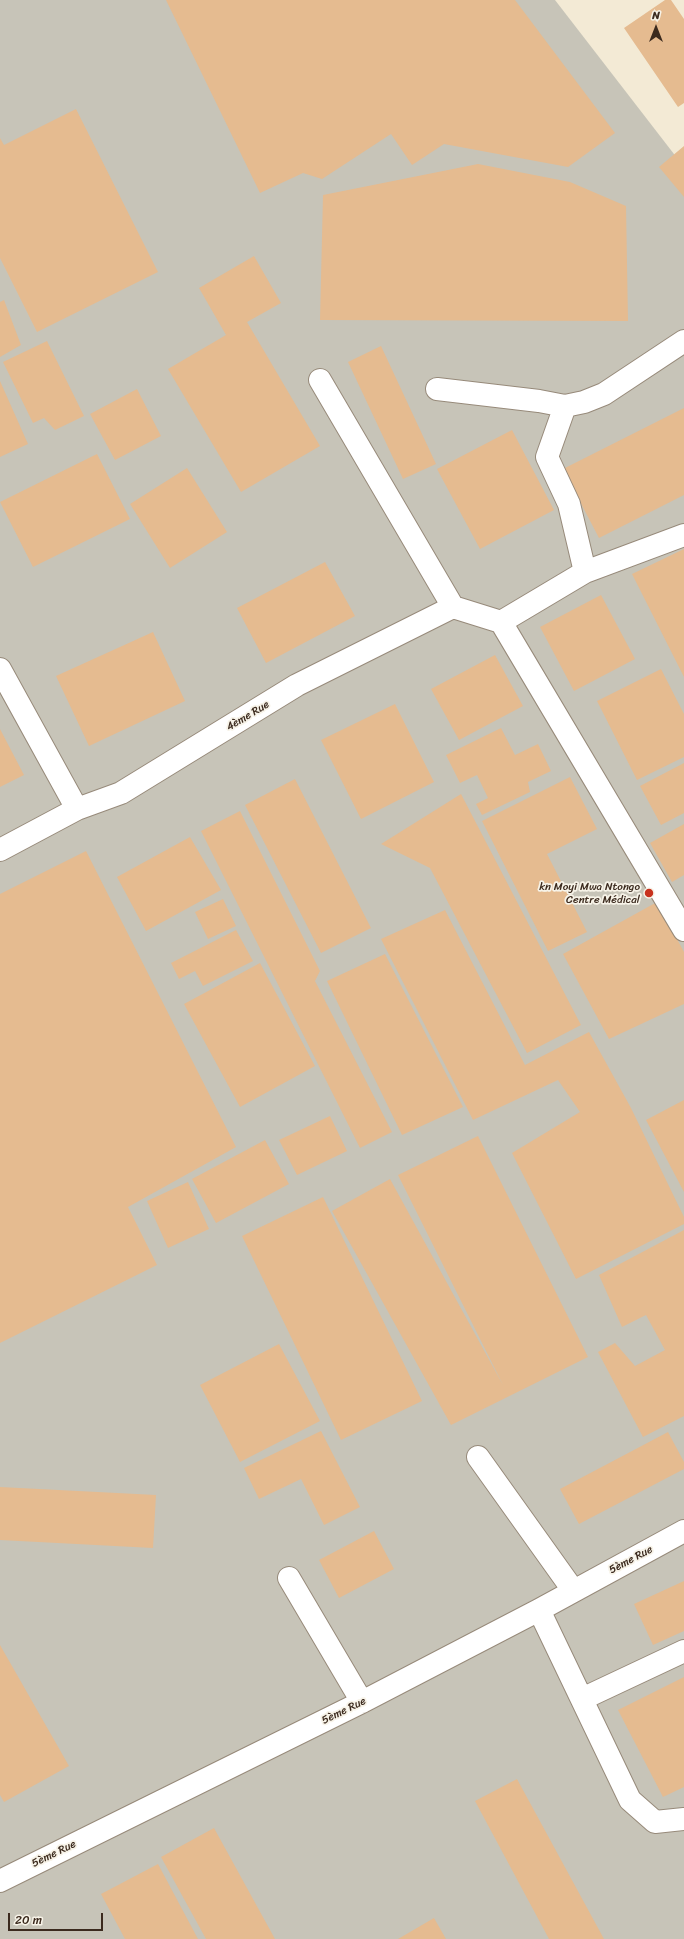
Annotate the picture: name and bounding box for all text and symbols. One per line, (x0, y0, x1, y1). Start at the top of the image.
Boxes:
text: N (652, 6, 660, 25)
north arrow (636, 8, 676, 48)
street label: 4ème Rue (224, 698, 272, 734)
place label: kn Moyi Mwa Ntongo Centre Médical (539, 880, 640, 906)
marker: kn Moyi Mwa Ntongo Centre Médical (643, 887, 655, 899)
street label: 5ème Rue (607, 1543, 655, 1577)
street label: 5ème Rue (320, 1695, 368, 1727)
street label: 5ème Rue (30, 1838, 78, 1870)
scale bar (10, 1905, 105, 1931)
text: 20 m (15, 1909, 42, 1931)

